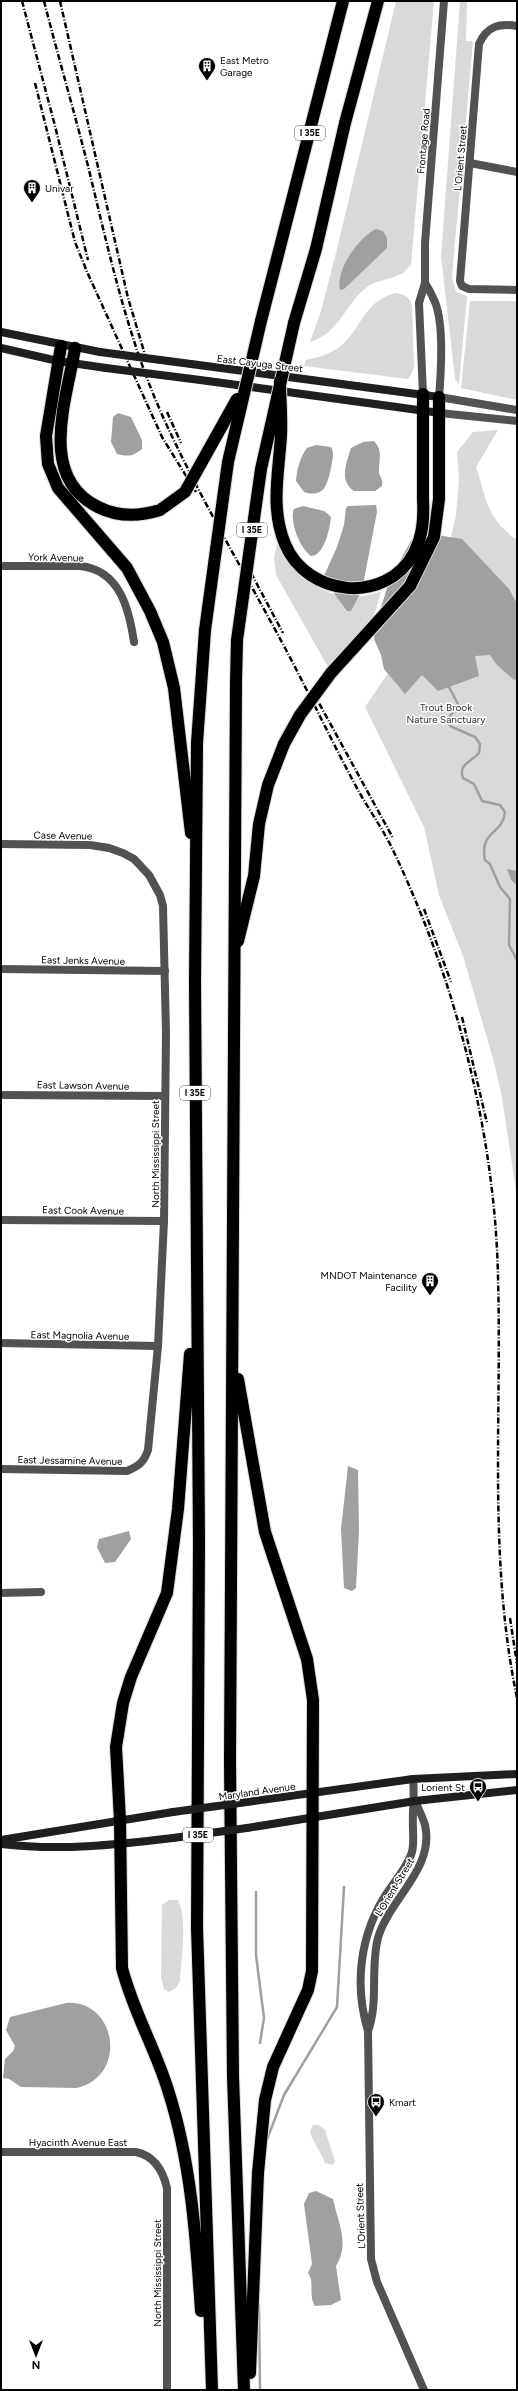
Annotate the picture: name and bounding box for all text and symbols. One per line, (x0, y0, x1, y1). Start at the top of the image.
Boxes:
place label: East Metro Garage (220, 54, 269, 79)
building icon: East Metro Garage (197, 56, 217, 81)
street label: Frontage Road (414, 108, 433, 174)
street label: L'Orient Street (451, 124, 470, 191)
road number: I 35E (295, 126, 325, 140)
building icon: Univar (22, 178, 42, 203)
place label: Univar (45, 182, 74, 195)
street label: East Cayuga Street (216, 352, 304, 375)
road number: I 35E (237, 523, 267, 537)
street label: York Avenue (28, 551, 85, 564)
park label: Trout Brook Nature Sanctuary (407, 701, 486, 726)
street label: Case Avenue (34, 828, 93, 843)
street label: East Jenks Avenue (41, 953, 126, 968)
street label: East Lawson Avenue (37, 1078, 130, 1093)
road number: I 35E (180, 1086, 210, 1100)
street label: North Mississippi Street (149, 1100, 162, 1208)
street label: East Cook Avenue (42, 1203, 125, 1218)
place label: MNDOT Maintenance Facility (320, 1269, 418, 1294)
building icon: MNDOT Maintenance Facility (420, 1271, 440, 1296)
street label: East Magnolia Avenue (31, 1328, 130, 1343)
street label: East Jessamine Avenue (17, 1453, 123, 1468)
bus stop icon: Lorient St (468, 1777, 488, 1802)
street label: Maryland Avenue (218, 1780, 297, 1803)
place label: Lorient St (421, 1781, 465, 1794)
road number: I 35E (183, 1828, 213, 1842)
street label: L'Orient Street (372, 1855, 417, 1919)
bus stop icon: Kmart (366, 2092, 386, 2117)
place label: Kmart (389, 2096, 416, 2109)
street label: Hyacinth Avenue East (29, 2136, 128, 2149)
street label: L'Orient Street (353, 2183, 368, 2249)
street label: North Mississippi Street (151, 2219, 164, 2327)
north arrow (16, 2335, 56, 2375)
text: N (32, 2358, 40, 2371)

